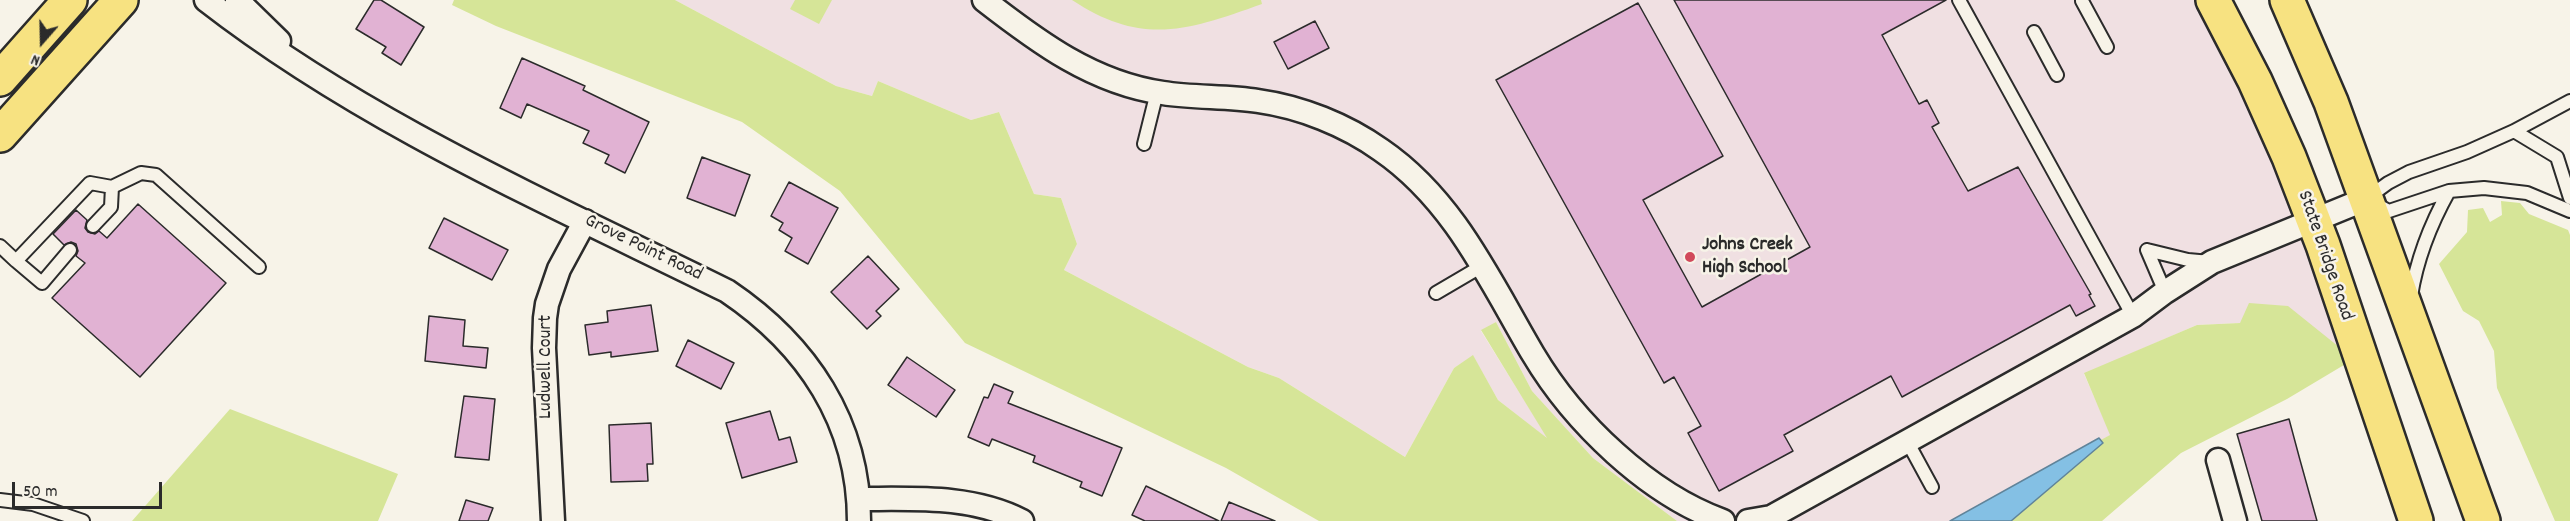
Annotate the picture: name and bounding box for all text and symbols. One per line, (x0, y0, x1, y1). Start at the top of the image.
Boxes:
north arrow (12, 12, 72, 72)
text: N (28, 47, 43, 72)
street label: State Bridge Road (2291, 188, 2357, 324)
street label: Grove Point Road (580, 210, 706, 288)
place label: Johns Creek High School (1702, 234, 1793, 281)
marker: Johns Creek High School (1683, 250, 1697, 264)
street label: Ludwell Court (535, 315, 559, 419)
scale bar (15, 470, 165, 508)
text: 50 m (23, 480, 58, 505)

